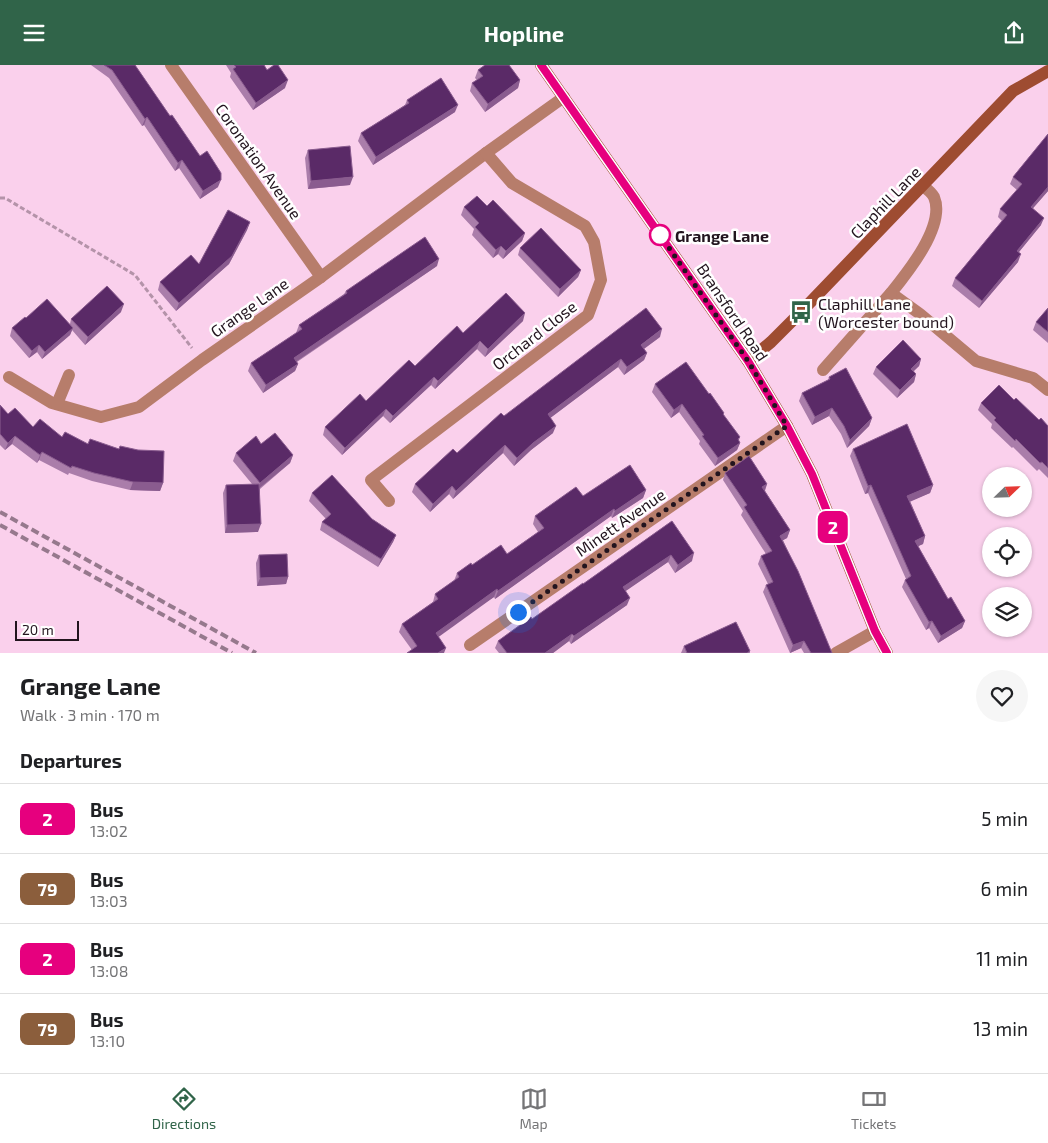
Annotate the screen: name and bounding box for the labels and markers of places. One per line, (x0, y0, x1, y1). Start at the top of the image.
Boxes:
marker: Grange Lane (649, 224, 671, 246)
place label: Grange Lane (675, 226, 769, 245)
place label: Claphill Lane (Worcester bound) (818, 294, 954, 331)
bus stop icon: Claphill Lane (Worcester bound) (788, 299, 814, 325)

